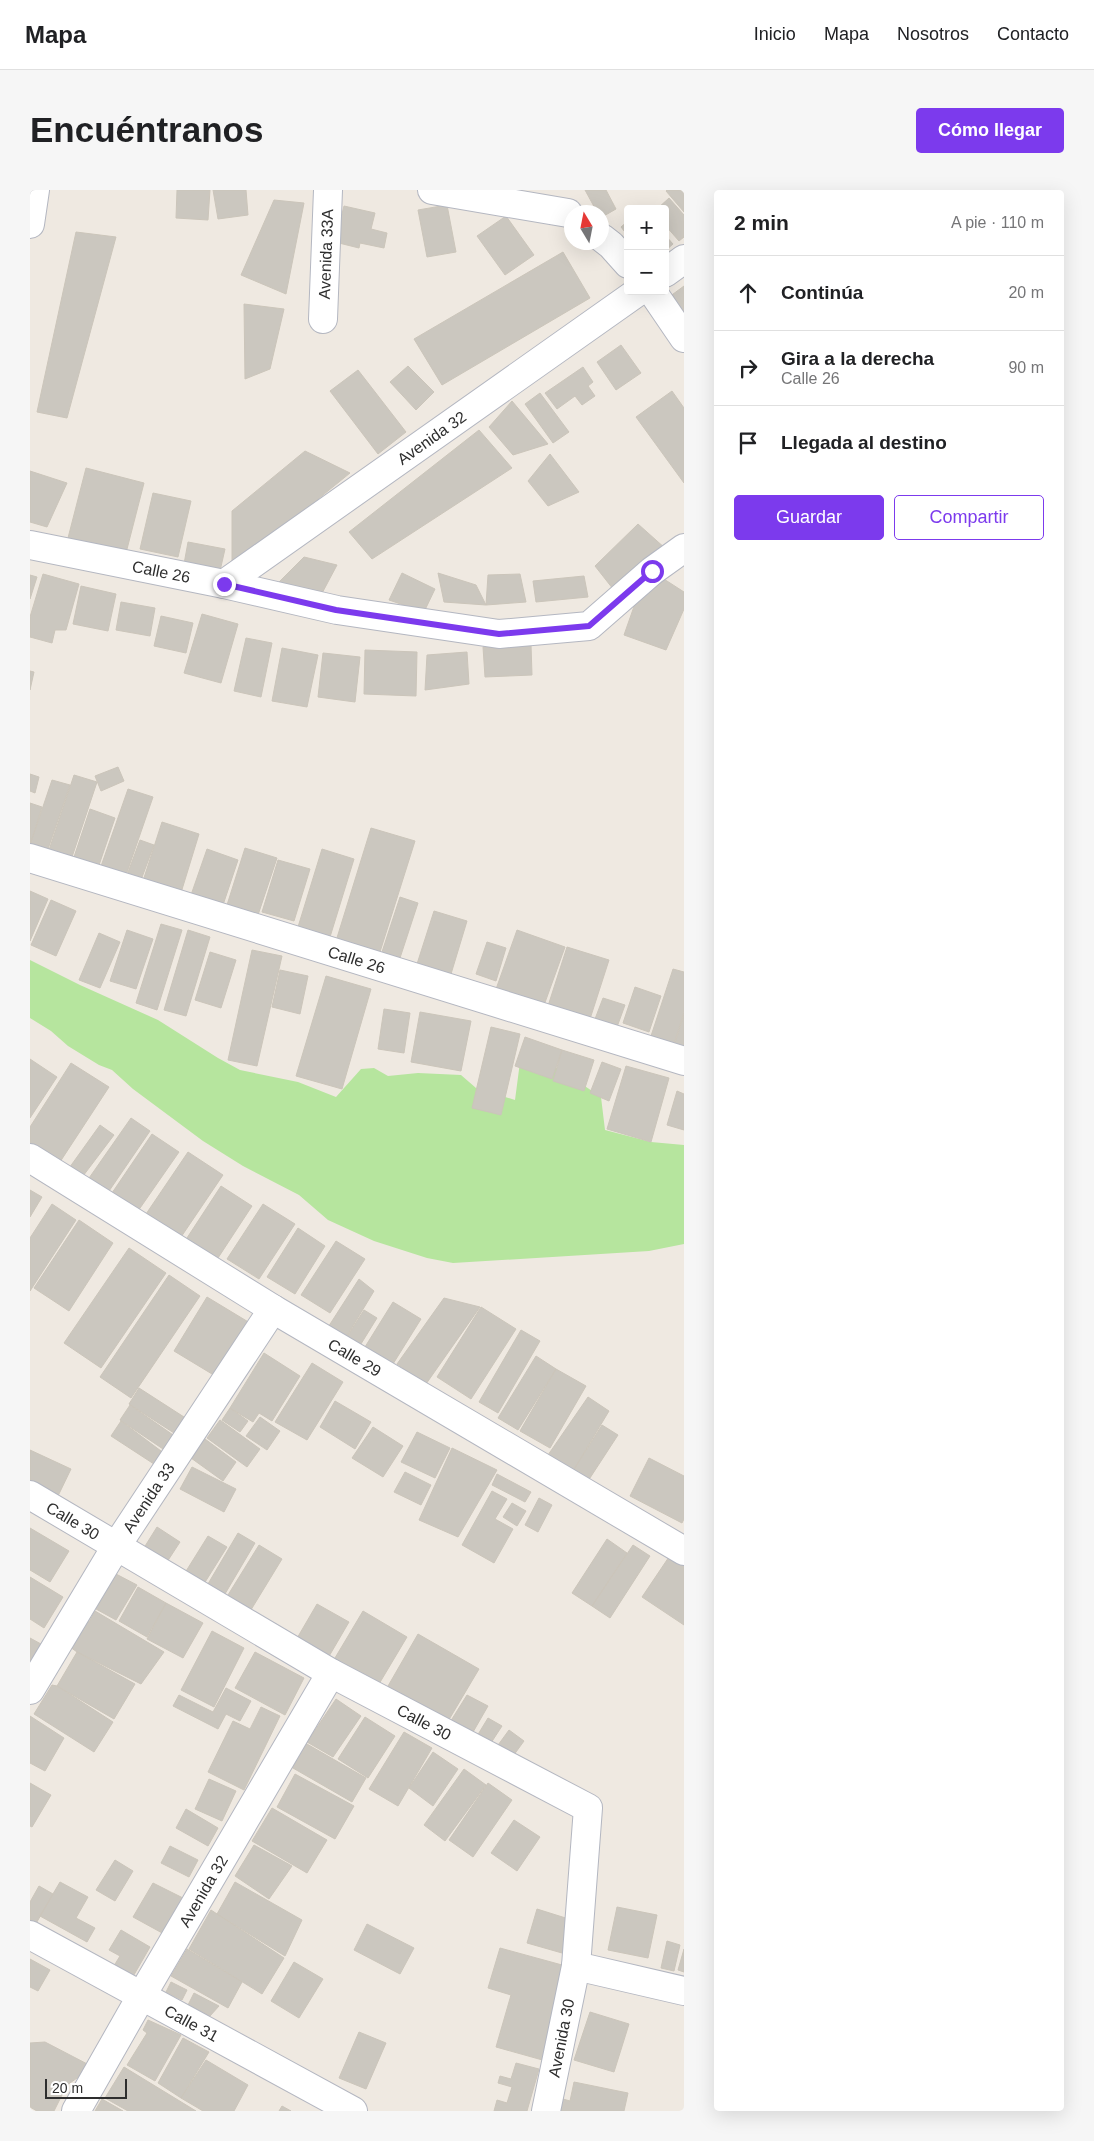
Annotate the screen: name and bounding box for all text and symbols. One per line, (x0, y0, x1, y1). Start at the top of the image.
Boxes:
text: Mapa (25, 21, 86, 48)
text: Inicio (754, 24, 796, 44)
text: Mapa (824, 24, 869, 44)
text: Nosotros (897, 24, 969, 44)
text: Contacto (997, 24, 1069, 44)
button: Cómo llegar (916, 108, 1064, 153)
text: Encuéntranos (30, 110, 263, 149)
north arrow (564, 205, 609, 250)
map controls (624, 205, 669, 295)
button: + (624, 205, 669, 250)
street label: Avenida 33A (316, 208, 336, 300)
text: 2 min (734, 211, 789, 234)
text: A pie · 110 m (951, 214, 1044, 231)
button: − (624, 250, 669, 295)
icon: ahead (734, 279, 762, 307)
text: Continúa (781, 282, 863, 303)
text: 20 m (1008, 284, 1044, 301)
text: Gira a la derecha (781, 348, 934, 369)
icon: right (734, 354, 762, 382)
text: 90 m (1008, 359, 1044, 376)
text: Calle 26 (781, 370, 840, 387)
street label: Avenida 32 (394, 408, 469, 468)
icon: arrive (734, 429, 762, 457)
text: Llegada al destino (781, 432, 947, 453)
button: Guardar (734, 495, 884, 540)
button: Compartir (894, 495, 1044, 540)
street label: Calle 26 (131, 558, 192, 586)
route start (641, 560, 664, 583)
route end (213, 573, 236, 596)
street label: Calle 26 (326, 943, 387, 977)
street label: Calle 29 (325, 1335, 384, 1380)
street label: Avenida 33 (120, 1460, 178, 1536)
street label: Calle 30 (43, 1499, 102, 1543)
street label: Calle 30 (394, 1701, 454, 1744)
street label: Avenida 32 (176, 1852, 231, 1930)
street label: Avenida 30 (546, 1997, 577, 2079)
street label: Calle 31 (161, 2002, 221, 2045)
scale bar (45, 2076, 128, 2099)
text: 20 m (52, 2080, 83, 2096)

